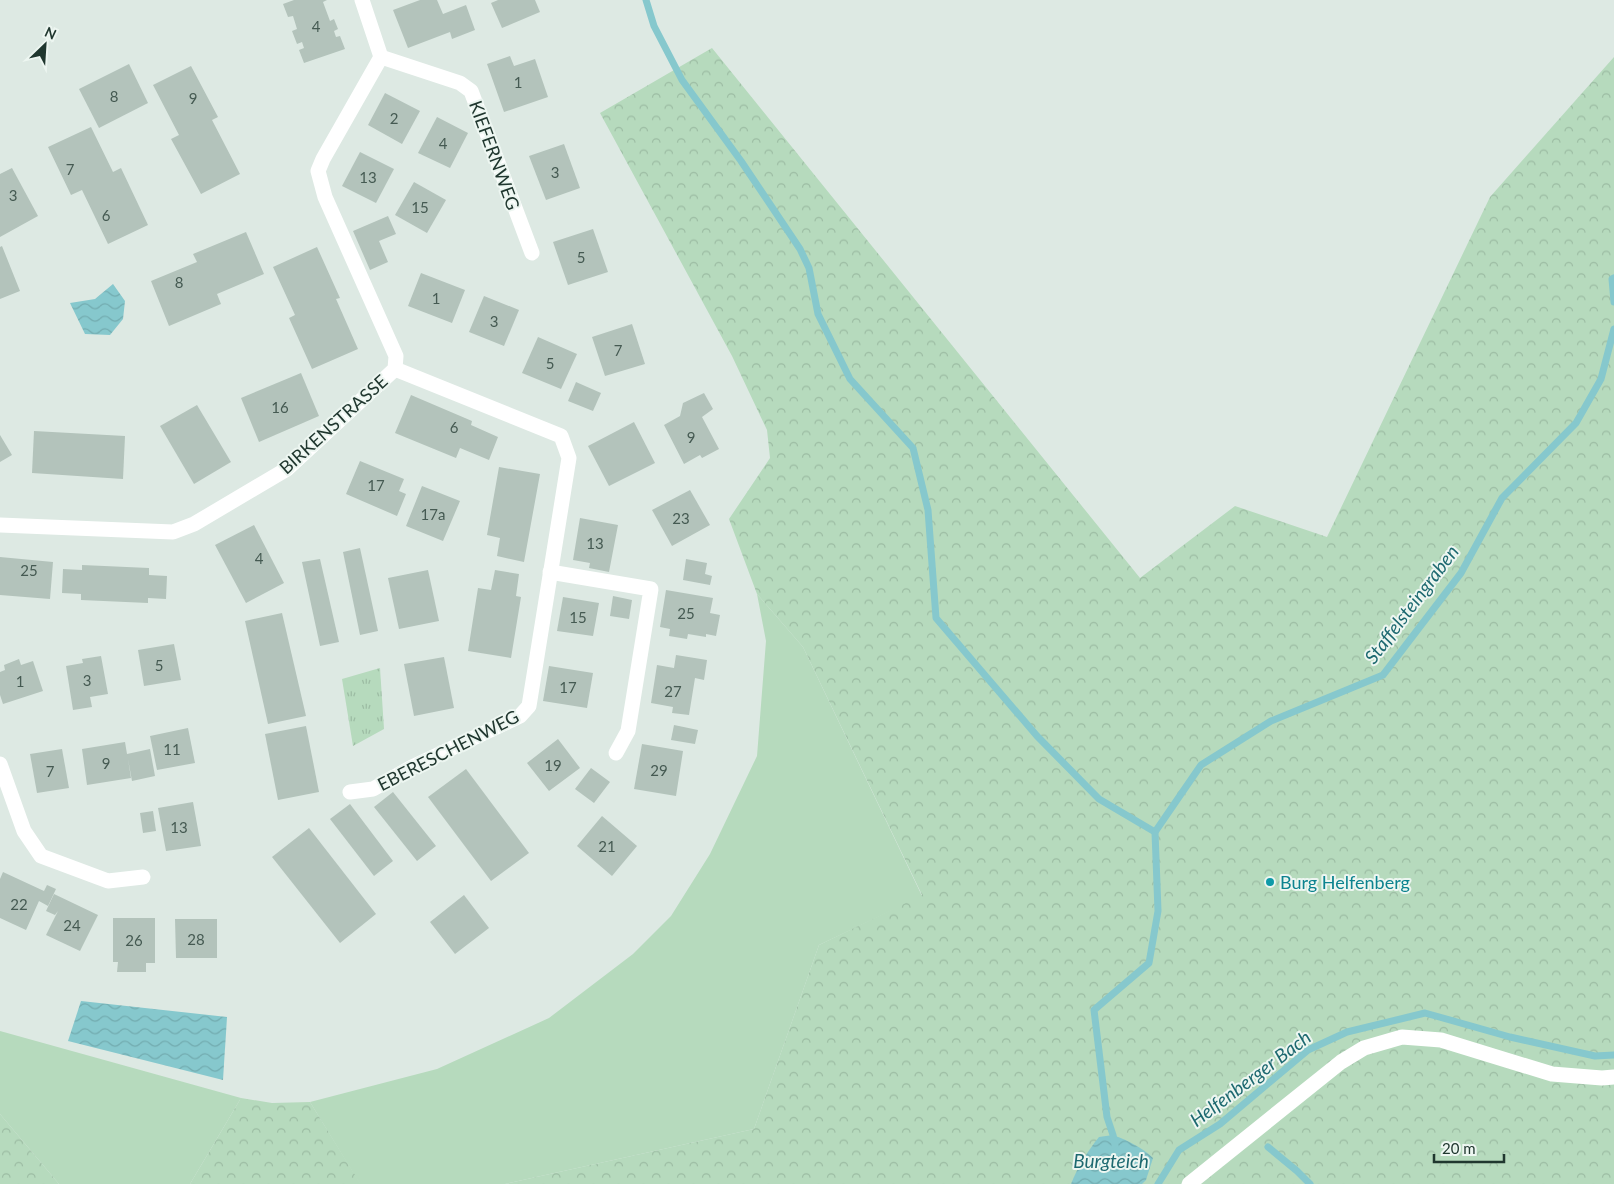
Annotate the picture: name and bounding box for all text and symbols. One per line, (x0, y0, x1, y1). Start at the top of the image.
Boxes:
house number: 4 (312, 17, 321, 35)
north arrow (20, 20, 70, 70)
text: N (42, 23, 59, 43)
house number: 1 (514, 73, 522, 91)
house number: 8 (110, 87, 118, 105)
house number: 9 (189, 89, 197, 107)
street label: KIEFERNWEG (465, 97, 525, 213)
house number: 2 (390, 109, 398, 127)
house number: 4 (439, 134, 448, 152)
house number: 7 (66, 160, 75, 178)
house number: 3 (551, 163, 559, 181)
house number: 13 (359, 168, 377, 186)
house number: 3 (9, 186, 17, 204)
house number: 15 (411, 198, 429, 216)
house number: 6 (102, 206, 111, 224)
house number: 5 (577, 248, 585, 266)
house number: 8 (175, 273, 183, 291)
house number: 1 (432, 289, 440, 307)
house number: 3 (490, 312, 498, 330)
house number: 7 (614, 341, 623, 359)
house number: 5 (546, 354, 554, 372)
street label: BIRKENSTRASSE (274, 370, 392, 478)
house number: 16 (271, 398, 289, 416)
house number: 6 (450, 418, 459, 436)
house number: 9 (687, 428, 695, 446)
house number: 17 (367, 476, 385, 494)
house number: 17a (421, 505, 445, 523)
house number: 23 (672, 509, 690, 527)
house number: 13 (586, 534, 604, 552)
water label: Staffelsteingraben (1359, 540, 1463, 668)
house number: 4 (255, 549, 264, 567)
house number: 25 (20, 561, 38, 579)
house number: 25 (677, 604, 695, 622)
house number: 15 (569, 608, 587, 626)
house number: 5 (155, 656, 163, 674)
house number: 3 (83, 671, 91, 689)
house number: 1 (16, 672, 24, 690)
house number: 17 (559, 678, 577, 696)
house number: 27 (664, 682, 682, 700)
street label: EBERESCHENWEG (374, 705, 522, 795)
house number: 11 (163, 740, 181, 758)
house number: 9 (102, 754, 110, 772)
house number: 19 (544, 756, 562, 774)
house number: 29 (650, 761, 668, 779)
house number: 7 (46, 762, 55, 780)
house number: 13 (170, 818, 188, 836)
house number: 21 (598, 837, 616, 855)
place label: Burg Helfenberg (1280, 871, 1410, 893)
marker: Burg Helfenberg (1264, 876, 1276, 888)
house number: 22 (10, 895, 28, 913)
house number: 24 (63, 916, 81, 934)
house number: 28 (187, 930, 205, 948)
house number: 26 (125, 931, 143, 949)
water label: Helfenberger Bach (1185, 1025, 1315, 1131)
scale bar (1434, 1132, 1504, 1164)
text: 20 m (1442, 1139, 1476, 1157)
water label: Burgteich (1073, 1149, 1149, 1172)

